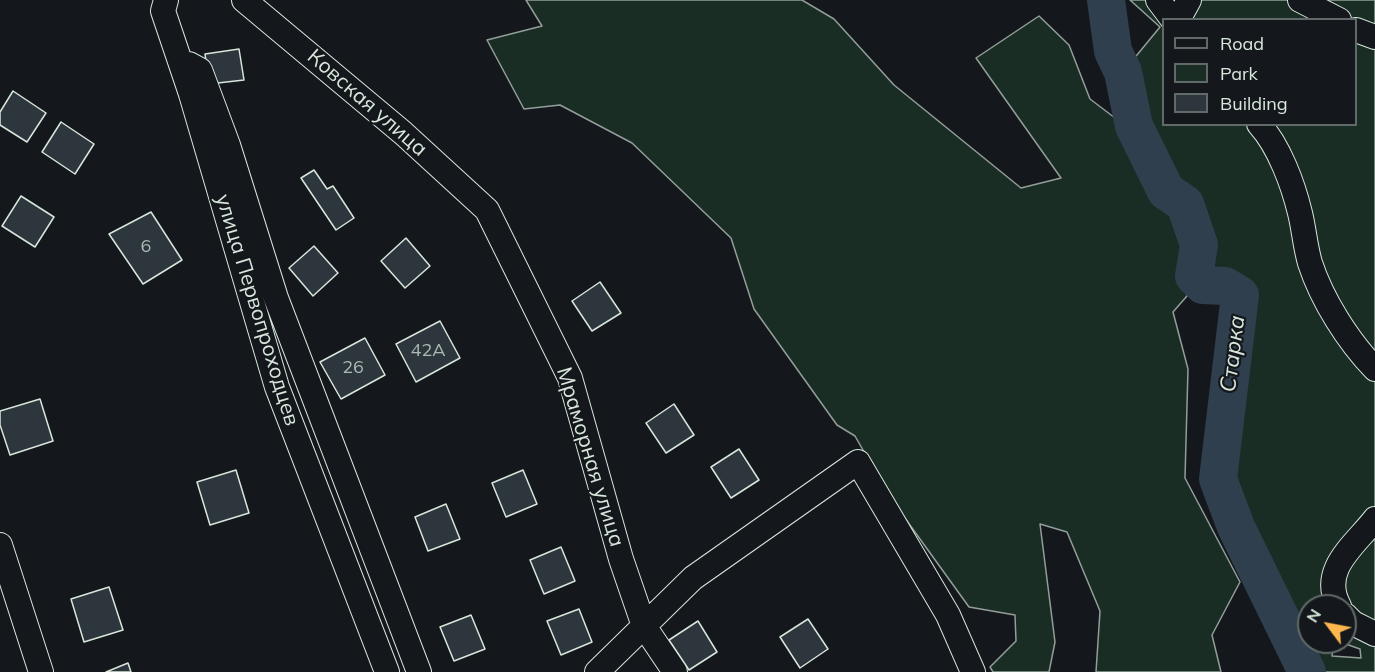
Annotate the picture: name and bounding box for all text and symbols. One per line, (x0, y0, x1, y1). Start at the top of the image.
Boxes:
legend (1162, 18, 1357, 126)
text: Road (1220, 32, 1264, 55)
street label: Ковская улица (302, 44, 432, 162)
text: Park (1220, 62, 1258, 85)
text: Building (1220, 92, 1288, 115)
street label: улица Первопроходцев (210, 191, 304, 429)
house number: 6 (141, 236, 151, 258)
water label: Старка (1215, 314, 1251, 394)
house number: 42А (411, 340, 445, 362)
house number: 26 (342, 357, 364, 379)
street label: Мраморная улица (551, 364, 629, 550)
north arrow (1297, 594, 1357, 654)
text: N (1302, 605, 1325, 626)

